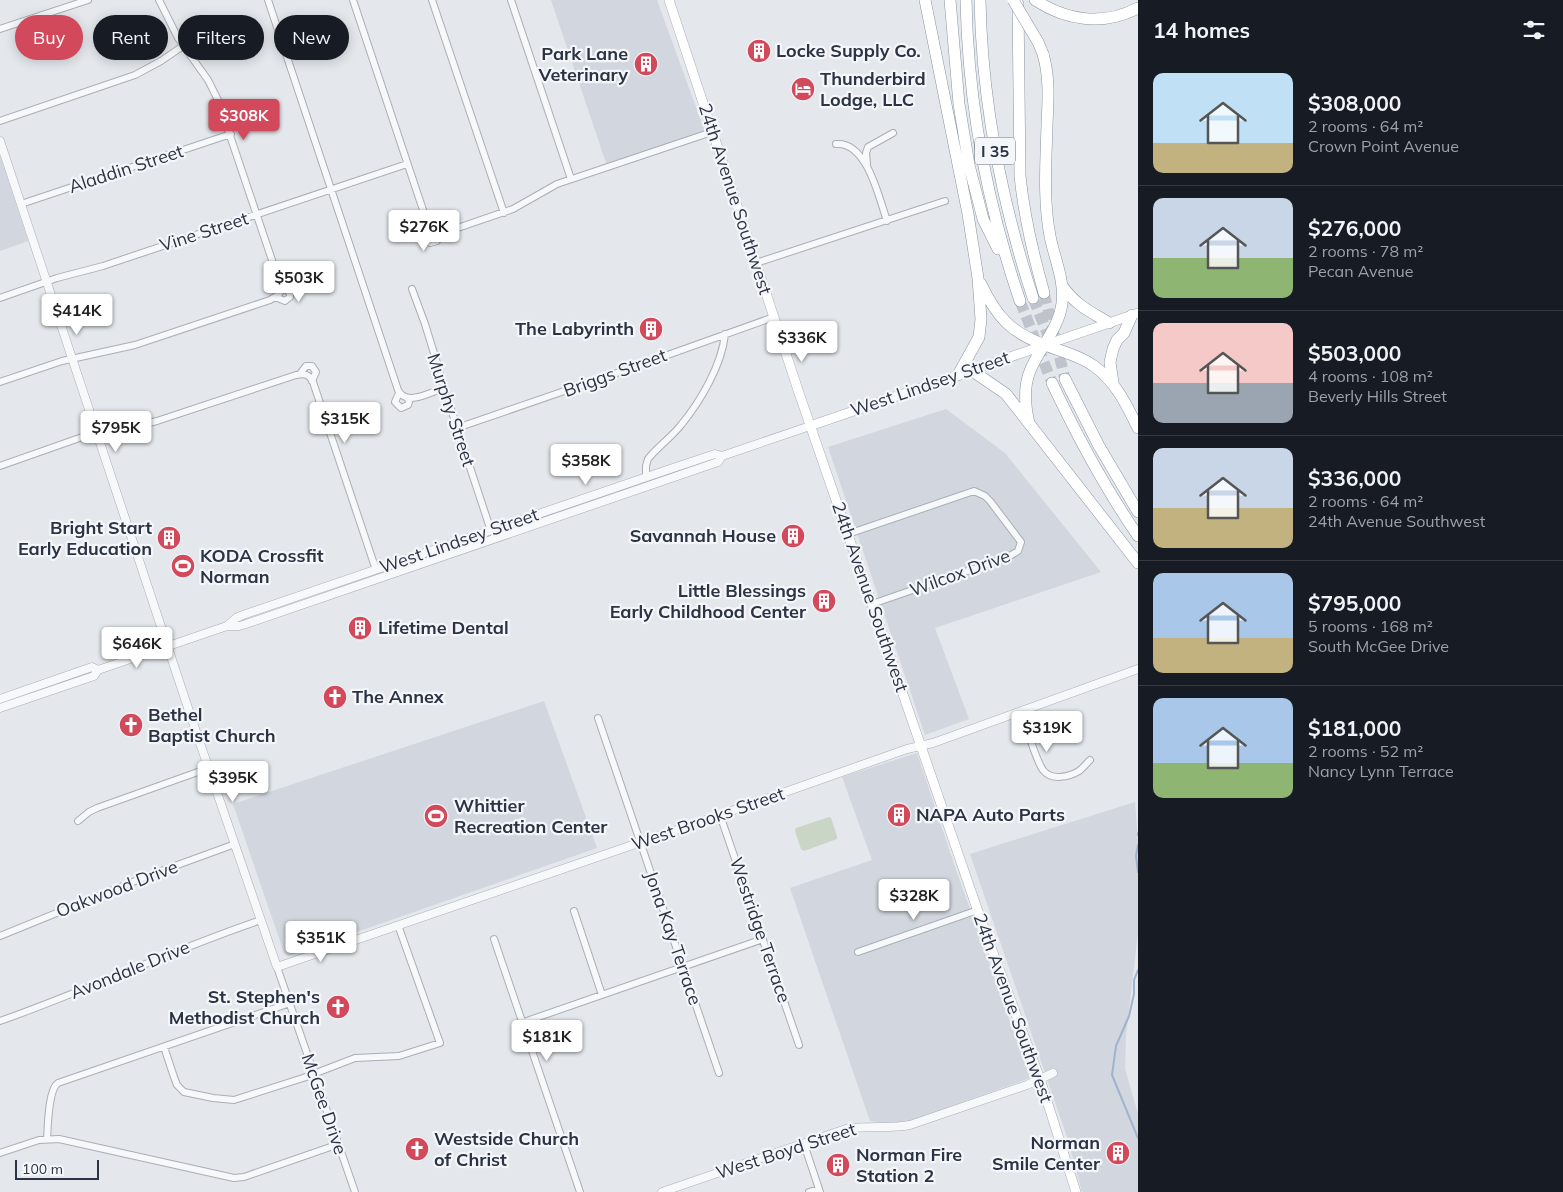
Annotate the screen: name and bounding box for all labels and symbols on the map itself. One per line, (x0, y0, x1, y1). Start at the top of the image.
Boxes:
building icon: Locke Supply Co. (746, 38, 772, 64)
place label: Locke Supply Co. (776, 39, 921, 62)
place label: Park Lane Veterinary (538, 42, 628, 86)
building icon: Park Lane Veterinary (633, 51, 659, 77)
place label: Thunderbird Lodge, LLC (820, 67, 926, 111)
hotel icon: Thunderbird Lodge, LLC (790, 76, 816, 102)
pin: $308K (209, 98, 279, 141)
street label: 24th Avenue Southwest (694, 100, 777, 297)
road number: I 35 (975, 138, 1015, 164)
street label: Aladdin Street (66, 139, 186, 198)
street label: Vine Street (157, 206, 251, 257)
pin: $276K (389, 210, 459, 252)
pin: $503K (264, 260, 334, 303)
pin: $414K (42, 294, 112, 336)
building icon: The Labyrinth (638, 316, 664, 342)
place label: The Labyrinth (515, 317, 634, 340)
pin: $336K (767, 320, 837, 363)
street label: Briggs Street (560, 343, 670, 402)
street label: West Lindsey Street (847, 346, 1012, 422)
street label: Murphy Street (422, 350, 481, 469)
pin: $315K (310, 402, 380, 444)
pin: $795K (81, 410, 151, 453)
pin: $358K (551, 444, 621, 486)
street label: 24th Avenue Southwest (827, 499, 914, 695)
street label: West Lindsey Street (376, 503, 541, 579)
place label: Bright Start Early Education (18, 516, 152, 560)
building icon: Savannah House (780, 523, 806, 549)
place label: Savannah House (630, 524, 776, 547)
building icon: Bright Start Early Education (156, 525, 182, 551)
place label: KODA Crossfit Norman (200, 544, 324, 588)
street label: Wilcox Drive (906, 544, 1013, 601)
sports icon: KODA Crossfit Norman (170, 553, 196, 579)
place label: Little Blessings Early Childhood Center (610, 579, 807, 623)
building icon: Little Blessings Early Childhood Center (811, 588, 837, 614)
building icon: Lifetime Dental (347, 615, 373, 641)
place label: Lifetime Dental (378, 616, 509, 639)
pin: $646K (102, 626, 172, 669)
church icon: The Annex (322, 684, 348, 710)
place label: The Annex (352, 685, 445, 708)
place label: Bethel Baptist Church (148, 703, 276, 747)
pin: $319K (1012, 710, 1082, 753)
church icon: Bethel Baptist Church (118, 712, 144, 738)
pin: $395K (198, 760, 268, 803)
street label: West Brooks Street (628, 782, 787, 855)
place label: Whittier Recreation Center (454, 794, 608, 838)
building icon: NAPA Auto Parts (886, 802, 912, 828)
sports icon: Whittier Recreation Center (423, 803, 449, 829)
place label: NAPA Auto Parts (916, 803, 1065, 826)
street label: Westridge Terrace (725, 854, 796, 1006)
street label: Oakwood Drive (53, 855, 181, 922)
street label: Jona Kay Terrace (640, 868, 707, 1008)
pin: $328K (879, 878, 949, 921)
street label: 24th Avenue Southwest (969, 910, 1058, 1106)
pin: $351K (286, 920, 356, 963)
street label: Avondale Drive (67, 935, 193, 1004)
place label: St. Stephen's Methodist Church (169, 985, 320, 1029)
church icon: St. Stephen's Methodist Church (325, 994, 351, 1020)
pin: $181K (512, 1020, 582, 1062)
street label: McGee Drive (296, 1050, 352, 1157)
street label: West Boyd Street (713, 1117, 859, 1184)
place label: Westside Church of Christ (434, 1127, 579, 1171)
place label: Norman Smile Center (992, 1131, 1101, 1175)
church icon: Westside Church of Christ (404, 1136, 430, 1162)
building icon: Norman Smile Center (1105, 1140, 1131, 1166)
place label: Norman Fire Station 2 (856, 1143, 962, 1187)
building icon: Norman Fire Station 2 (825, 1152, 851, 1178)
scale bar (15, 1157, 99, 1180)

